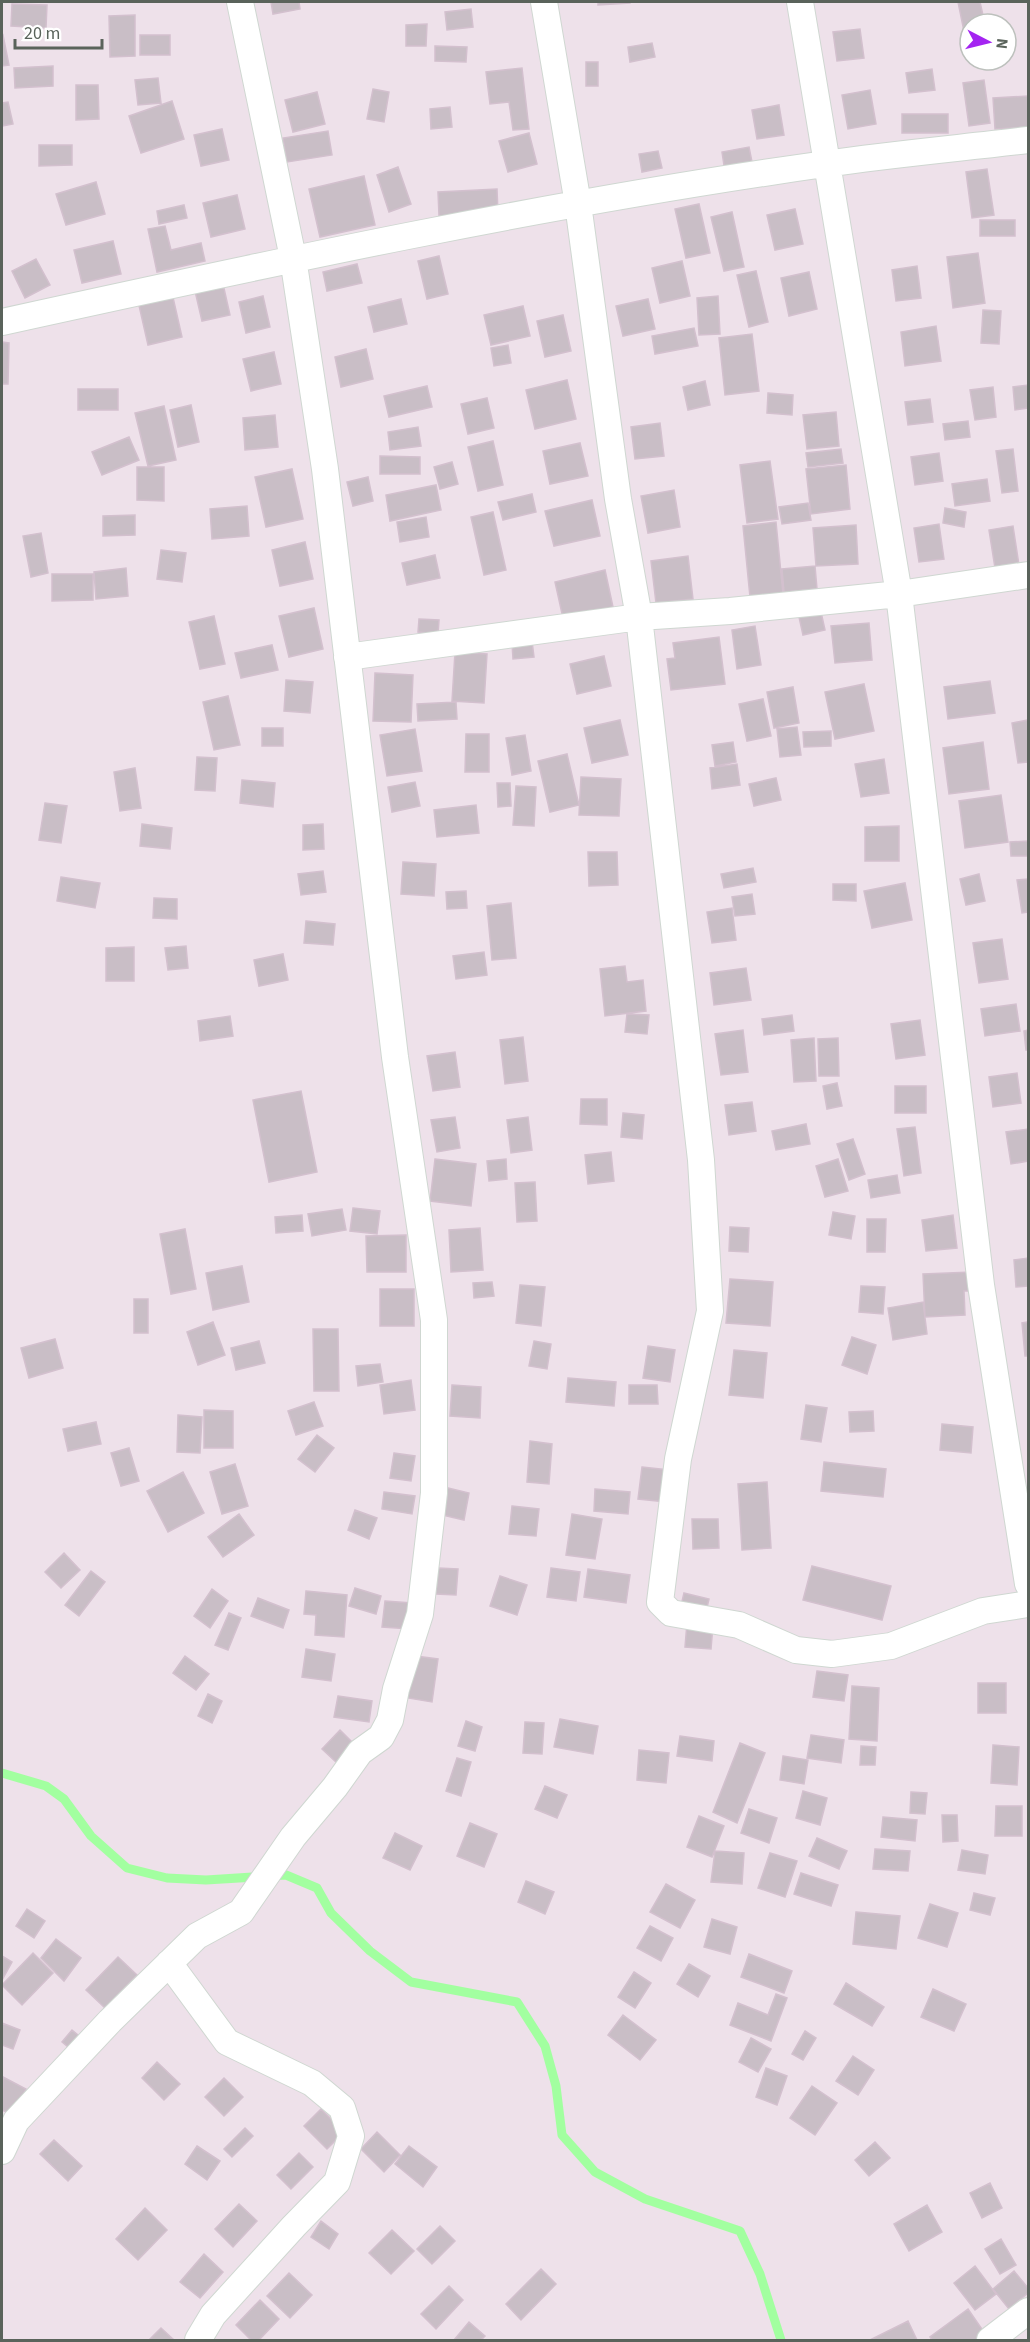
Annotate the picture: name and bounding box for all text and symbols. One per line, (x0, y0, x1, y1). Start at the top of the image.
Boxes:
scale bar (15, 12, 102, 50)
north arrow (958, 12, 1018, 72)
text: 20 m (24, 21, 60, 46)
text: N (990, 37, 1013, 50)

